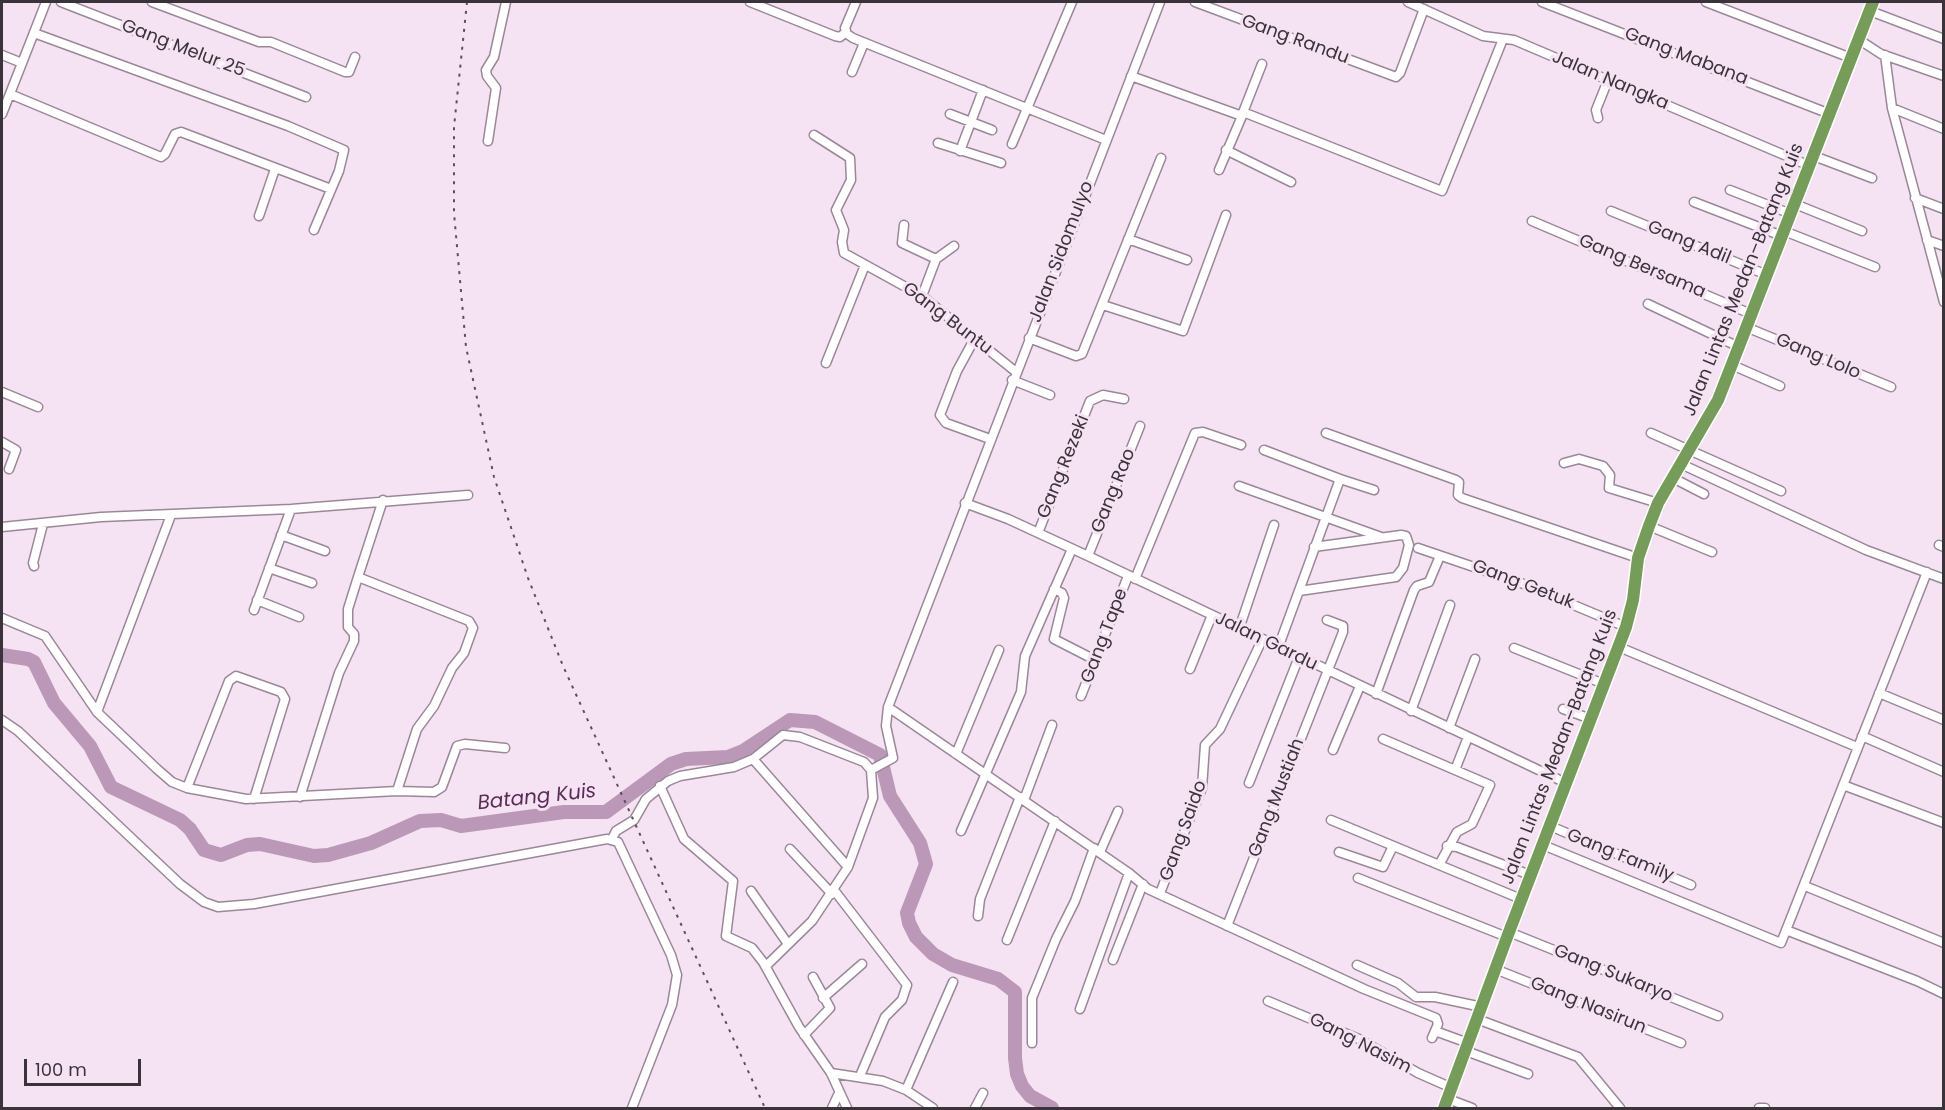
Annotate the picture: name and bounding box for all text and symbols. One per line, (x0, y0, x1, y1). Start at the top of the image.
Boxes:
street label: Gang Randu (1238, 11, 1352, 69)
street label: Gang Melur 25 (118, 16, 248, 82)
street label: Gang Mabana (1621, 24, 1751, 90)
street label: Jalan Nangka (1548, 47, 1672, 115)
street label: Jalan Lintas Medan–Batang Kuis (1679, 140, 1809, 420)
street label: Jalan Sidomulyo (1025, 178, 1099, 326)
street label: Gang Adil (1644, 217, 1734, 269)
street label: Gang Bersama (1575, 231, 1709, 303)
street label: Gang Buntu (898, 278, 996, 360)
street label: Gang Lolo (1772, 329, 1864, 385)
street label: Gang Rezeki (1033, 412, 1095, 522)
street label: Gang Rao (1087, 446, 1141, 536)
street label: Gang Getuk (1469, 556, 1577, 614)
street label: Gang Tape (1077, 585, 1133, 687)
street label: Jalan Lintas Medan–Batang Kuis (1498, 607, 1622, 887)
street label: Jalan Gardu (1211, 608, 1321, 676)
street label: Gang Mustiah (1244, 735, 1310, 861)
street label: Gang Saido (1156, 778, 1212, 884)
water label: Batang Kuis (477, 780, 597, 816)
street label: Gang Family (1563, 825, 1677, 887)
street label: Gang Sukaryo (1550, 940, 1676, 1008)
street label: Gang Nasirun (1527, 973, 1649, 1039)
street label: Gang Nasim (1305, 1009, 1415, 1079)
scale bar (27, 1047, 144, 1085)
text: 100 m (35, 1057, 87, 1082)

